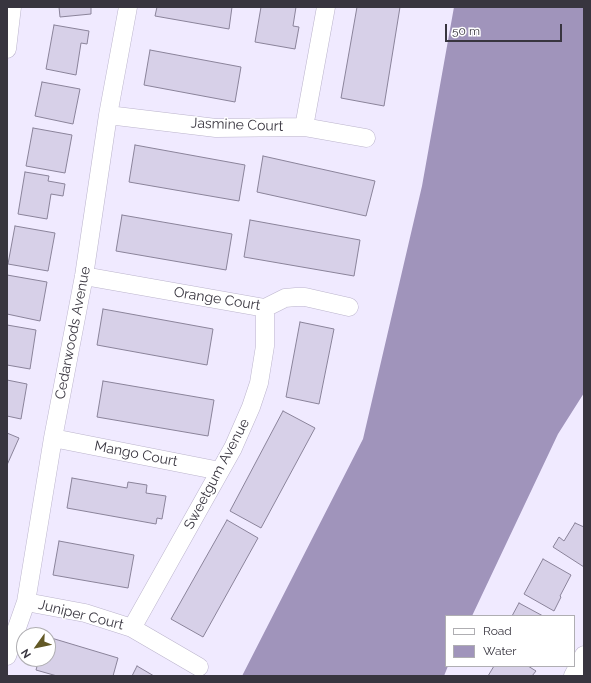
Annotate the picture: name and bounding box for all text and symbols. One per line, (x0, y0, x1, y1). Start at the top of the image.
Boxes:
scale bar (447, 16, 564, 42)
text: 50 m (452, 24, 480, 38)
street label: Jasmine Court (190, 115, 284, 135)
street label: Cedarwoods Avenue (52, 265, 94, 401)
street label: Orange Court (173, 284, 261, 314)
street label: Sweetgum Avenue (181, 416, 253, 532)
street label: Mango Court (93, 438, 179, 470)
street label: Juniper Court (37, 596, 125, 634)
legend (445, 615, 575, 667)
text: Road (483, 624, 512, 638)
north arrow (16, 627, 56, 667)
text: Water (483, 644, 517, 658)
text: N (19, 646, 34, 660)

